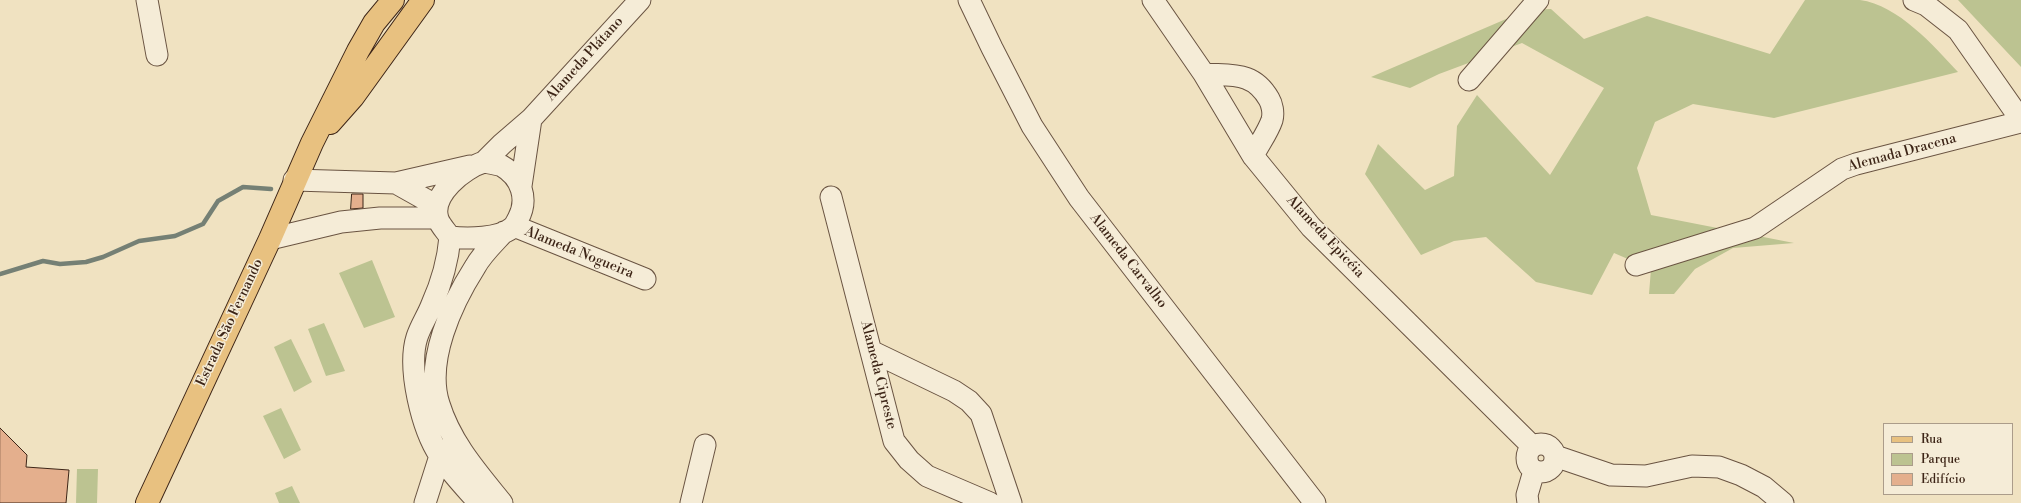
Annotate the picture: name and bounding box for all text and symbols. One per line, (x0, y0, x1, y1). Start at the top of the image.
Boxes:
street label: Alameda Plátano (543, 13, 627, 105)
street label: Alemada Dracena (1846, 130, 1958, 176)
street label: Alameda Epicéia (1283, 192, 1367, 282)
street label: Alameda Carvalho (1086, 210, 1170, 312)
street label: Alameda Nogueira (522, 223, 636, 283)
street label: Estrada São Fernando (193, 256, 267, 390)
street label: Alameda Cipreste (856, 319, 900, 431)
legend (1883, 423, 2013, 495)
text: Rua (1921, 432, 1942, 447)
text: Parque (1921, 452, 1960, 467)
text: Edifício (1921, 472, 1965, 487)

